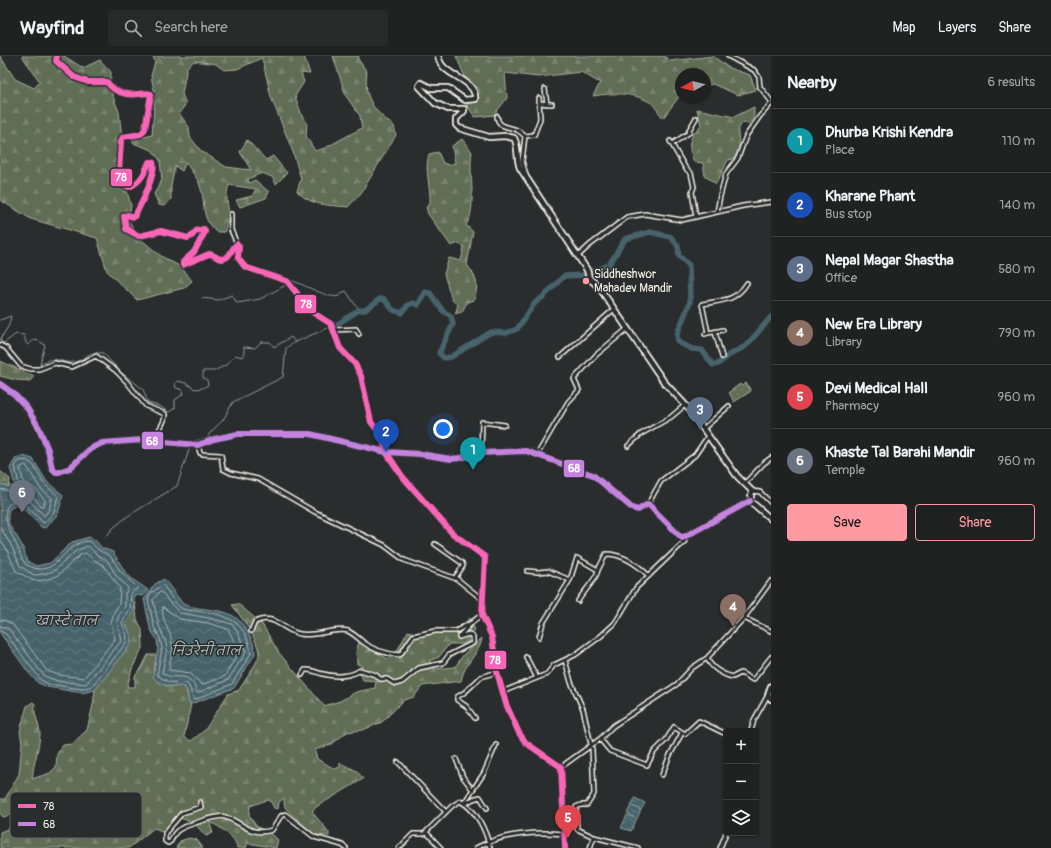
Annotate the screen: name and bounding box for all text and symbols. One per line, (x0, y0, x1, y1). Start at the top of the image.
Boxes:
search box (108, 10, 388, 46)
text: Wayfind (20, 16, 84, 40)
icon: search (122, 17, 144, 39)
text: Search here (154, 18, 228, 37)
text: Map (893, 19, 916, 36)
text: Layers (938, 19, 976, 36)
text: Share (998, 19, 1031, 36)
north arrow (675, 68, 711, 104)
text: Nearby (787, 72, 836, 93)
text: 6 results (988, 74, 1035, 90)
text: Dhurba Krishi Kendra (825, 123, 953, 142)
text: 1 (797, 133, 803, 149)
text: 110 m (1002, 133, 1035, 149)
text: Place (825, 142, 854, 158)
line badge: 78 (110, 168, 133, 187)
text: 78 (115, 171, 127, 184)
text: Kharane Phant (825, 187, 915, 206)
text: 2 (796, 197, 804, 213)
text: 140 m (999, 197, 1035, 213)
text: Bus stop (825, 206, 872, 222)
text: Nepal Magar Shastha (825, 251, 954, 270)
text: 3 (796, 261, 804, 277)
text: 580 m (998, 261, 1035, 277)
place label: Siddheshwor Mahadev Mandir (594, 267, 673, 296)
text: Office (825, 270, 857, 286)
marker: Siddheshwor Mahadev Mandir (581, 276, 591, 286)
line badge: 78 (294, 294, 317, 314)
text: 78 (300, 298, 312, 311)
text: New Era Library (825, 315, 922, 334)
text: 4 (796, 325, 804, 341)
text: 790 m (998, 325, 1035, 341)
text: Library (825, 334, 862, 350)
text: Devi Medical Hall (825, 379, 928, 398)
text: 5 (796, 389, 804, 405)
text: 960 m (997, 389, 1035, 405)
pin: 3 (687, 397, 713, 430)
text: Pharmacy (825, 398, 879, 414)
pin: 2 (373, 419, 399, 452)
your location (433, 419, 453, 439)
line badge: 68 (141, 431, 164, 450)
text: 68 (146, 435, 158, 448)
pin: 1 (460, 437, 486, 470)
text: Khaste Tal Barahi Mandir (825, 443, 975, 462)
text: 6 (796, 453, 804, 469)
text: 960 m (997, 453, 1035, 469)
line badge: 68 (563, 459, 585, 478)
text: 68 (568, 462, 580, 475)
text: Temple (825, 462, 865, 478)
pin: 6 (9, 480, 35, 513)
button: Save (787, 504, 907, 541)
button: Share (915, 504, 1035, 541)
pin: 4 (720, 594, 746, 627)
water label: खास्टे ताल (35, 609, 101, 629)
water label: निउरेनी ताल (171, 639, 244, 659)
line badge: 78 (484, 650, 507, 670)
text: 78 (489, 654, 501, 667)
map controls (723, 728, 759, 836)
button: + (723, 728, 759, 764)
button: − (723, 764, 759, 800)
legend (10, 792, 142, 838)
text: 78 (43, 800, 55, 813)
button: layers (723, 800, 759, 836)
pin: 5 (555, 805, 581, 838)
text: 68 (43, 818, 55, 831)

